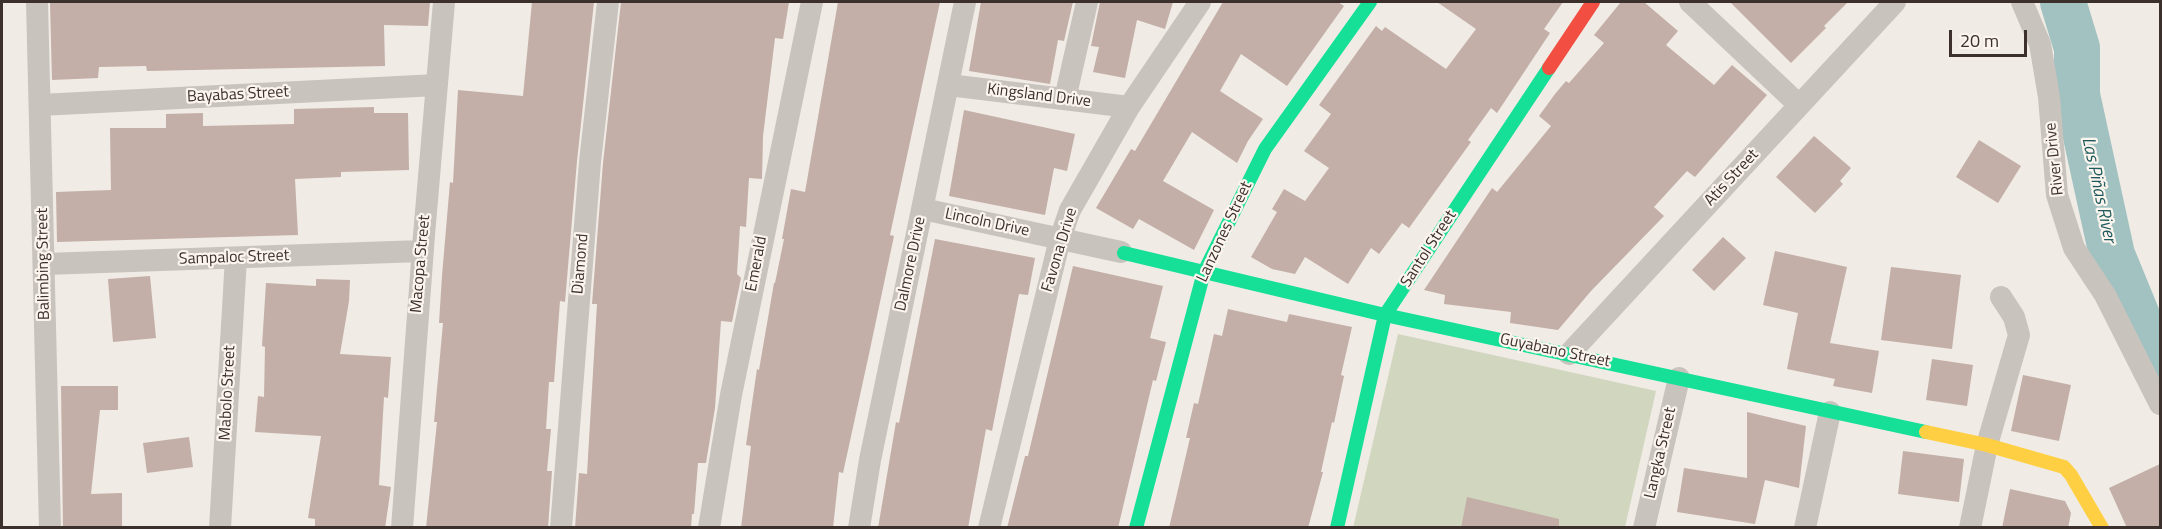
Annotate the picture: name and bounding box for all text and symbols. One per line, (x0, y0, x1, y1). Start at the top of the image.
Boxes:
scale bar (1952, 18, 2030, 56)
text: 20 m (1960, 27, 1999, 54)
street label: Kingsland Drive (986, 80, 1092, 112)
street label: Bayabas Street (187, 83, 289, 107)
street label: River Drive (2042, 122, 2068, 196)
water label: Las Piñas River (2076, 135, 2120, 245)
street label: Atis Street (1701, 146, 1763, 210)
street label: Lanzones Street (1193, 179, 1257, 285)
street label: Lincoln Drive (943, 205, 1031, 241)
street label: Favona Drive (1038, 206, 1082, 294)
street label: Santol Street (1397, 207, 1461, 291)
street label: Balimbing Street (33, 208, 55, 320)
street label: Macopa Street (407, 214, 435, 314)
street label: Dalmore Drive (892, 215, 930, 313)
street label: Diamond (569, 233, 593, 295)
street label: Emerald (742, 235, 772, 293)
street label: Sampaloc Street (178, 246, 290, 270)
street label: Guyabano Street (1498, 330, 1612, 372)
street label: Mabolo Street (216, 345, 240, 441)
street label: Langka Street (1641, 406, 1681, 500)

